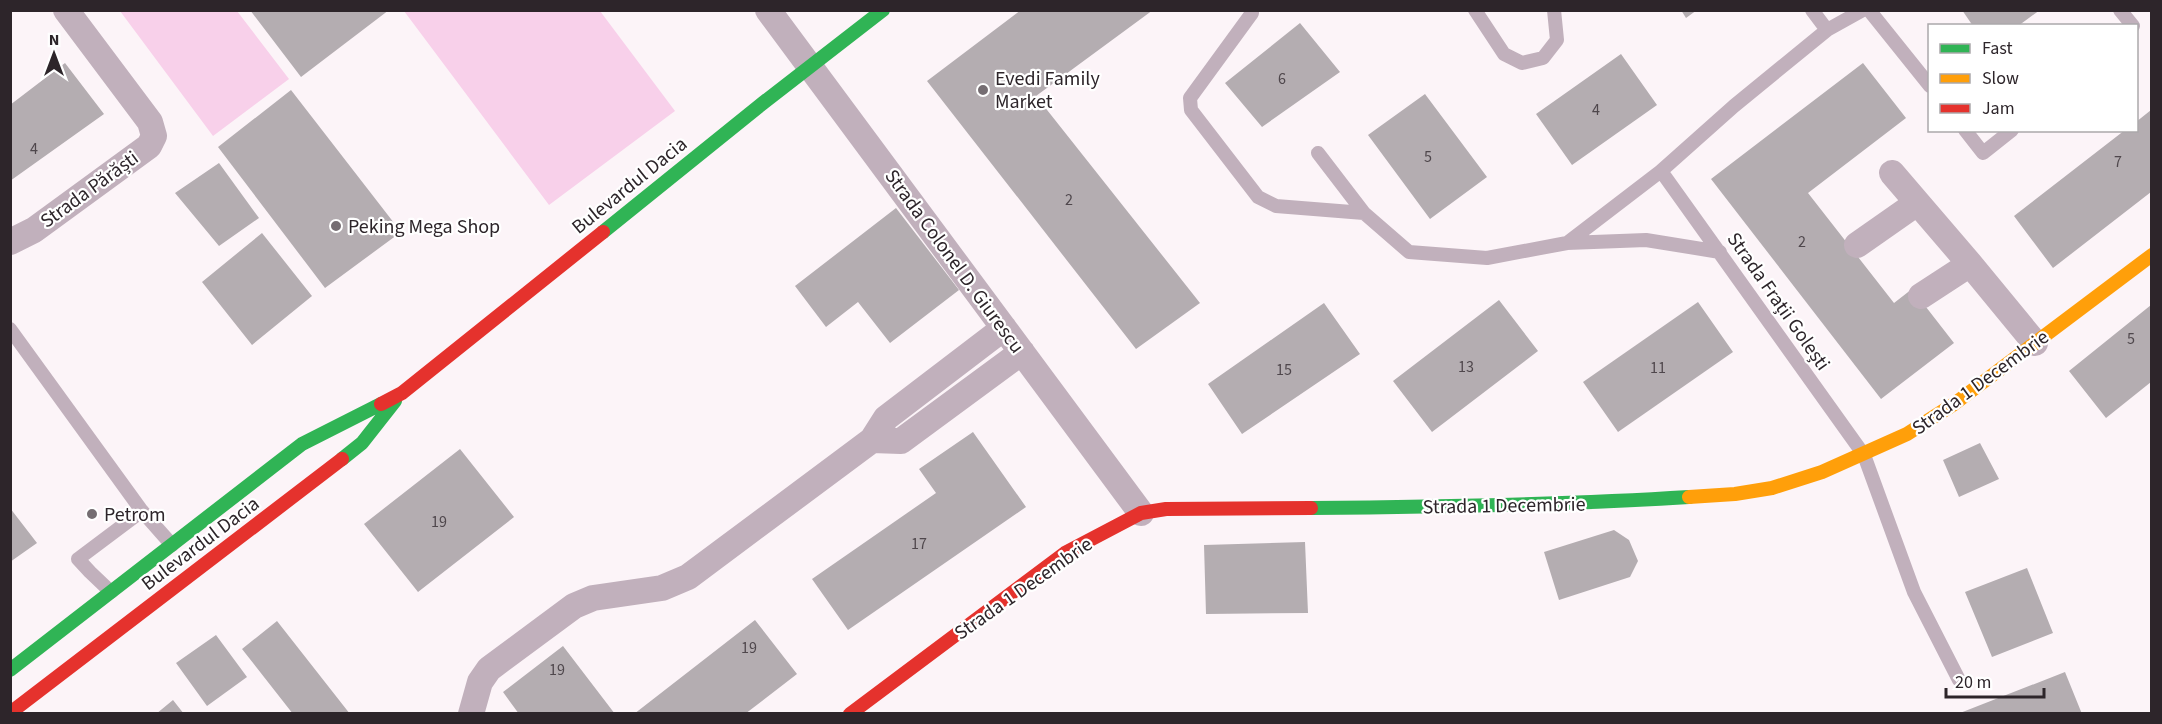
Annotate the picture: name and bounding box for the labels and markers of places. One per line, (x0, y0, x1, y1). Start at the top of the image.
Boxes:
place label: Evedi Family Market (995, 65, 1100, 116)
marker: Evedi Family Market (976, 83, 990, 97)
place label: Peking Mega Shop (348, 213, 500, 241)
marker: Peking Mega Shop (329, 219, 343, 233)
place label: Petrom (104, 501, 165, 529)
marker: Petrom (85, 507, 99, 521)

